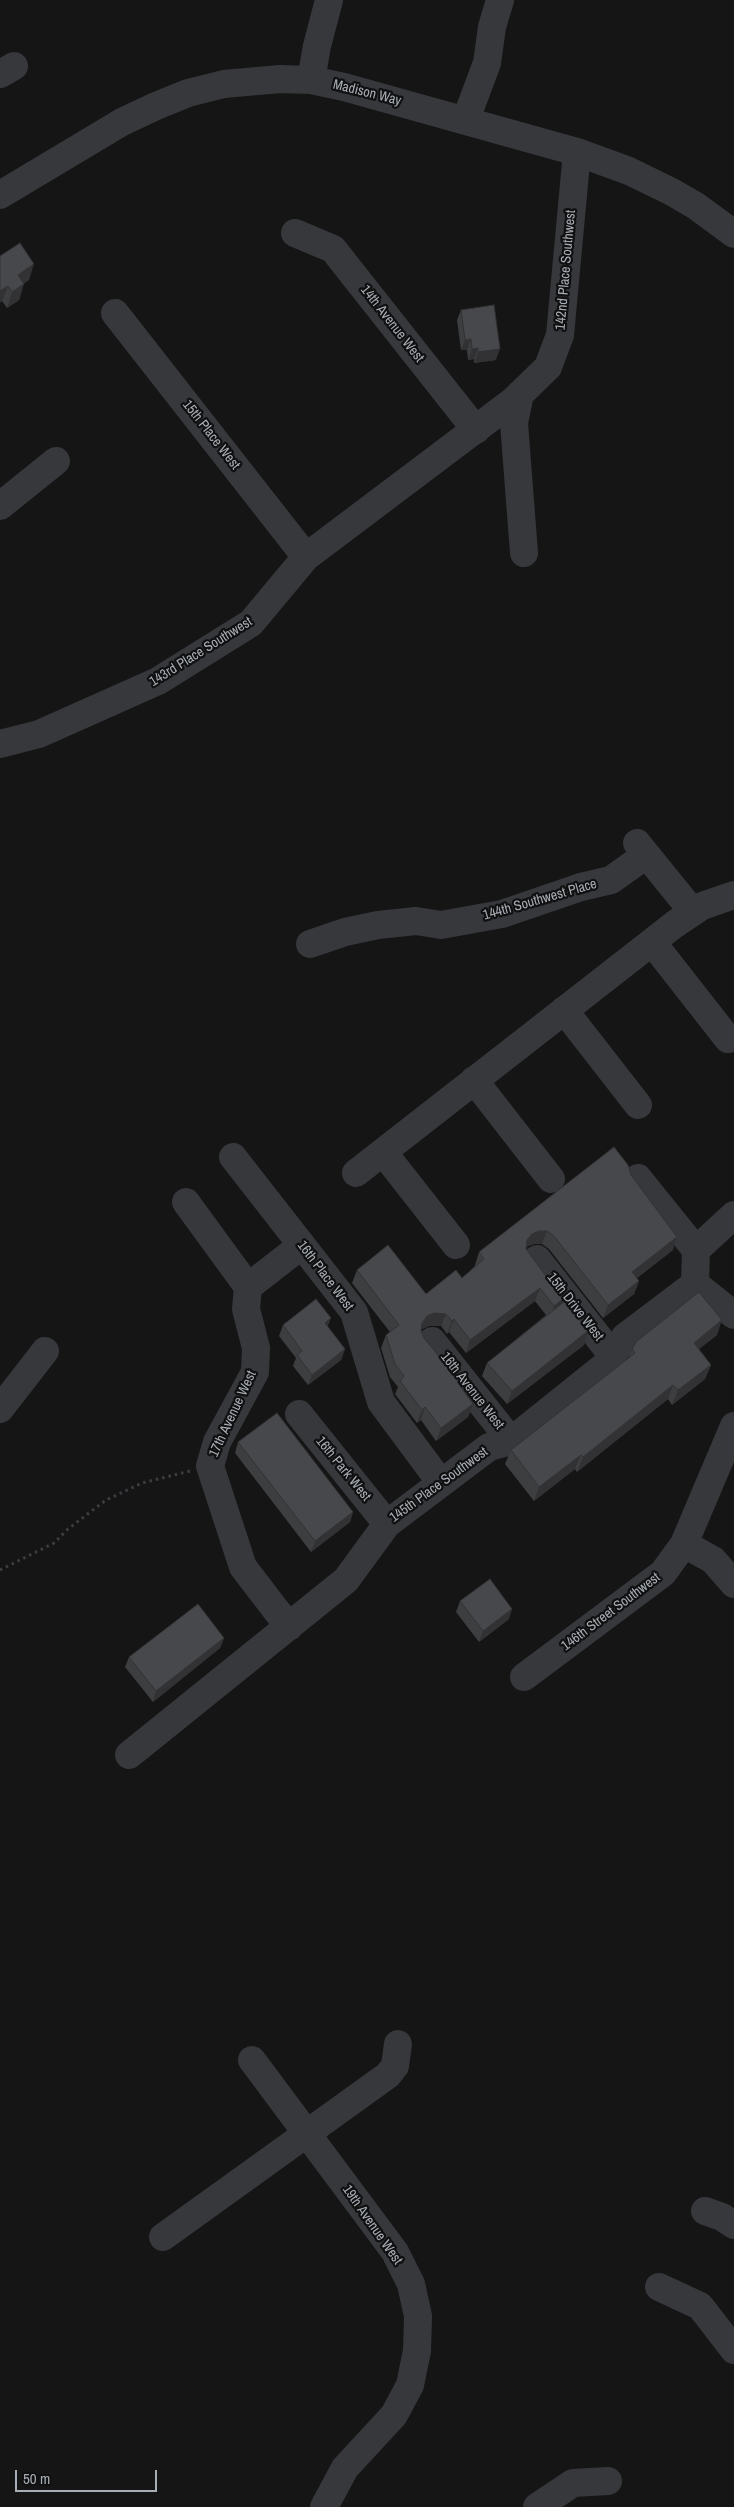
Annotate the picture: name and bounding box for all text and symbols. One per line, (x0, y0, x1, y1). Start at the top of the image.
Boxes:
street label: Madison Way (331, 76, 403, 110)
street label: 142nd Place Southwest (552, 209, 580, 331)
street label: 14th Avenue West (357, 282, 427, 366)
street label: 15th Place West (179, 397, 243, 473)
street label: 143rd Place Southwest (146, 614, 256, 690)
street label: 144th Southwest Place (481, 876, 599, 924)
street label: 16th Place West (293, 1238, 357, 1314)
street label: 15th Drive West (543, 1269, 607, 1345)
street label: 16th Avenue West (437, 1349, 507, 1433)
street label: 17th Avenue West (206, 1368, 260, 1460)
street label: 16th Park West (312, 1433, 374, 1505)
street label: 145th Place Southwest (387, 1444, 491, 1526)
street label: 146th Street Southwest (558, 1569, 664, 1655)
street label: 19th Avenue West (338, 2182, 406, 2268)
scale bar (18, 2460, 160, 2492)
text: 50 m (23, 2468, 50, 2489)

